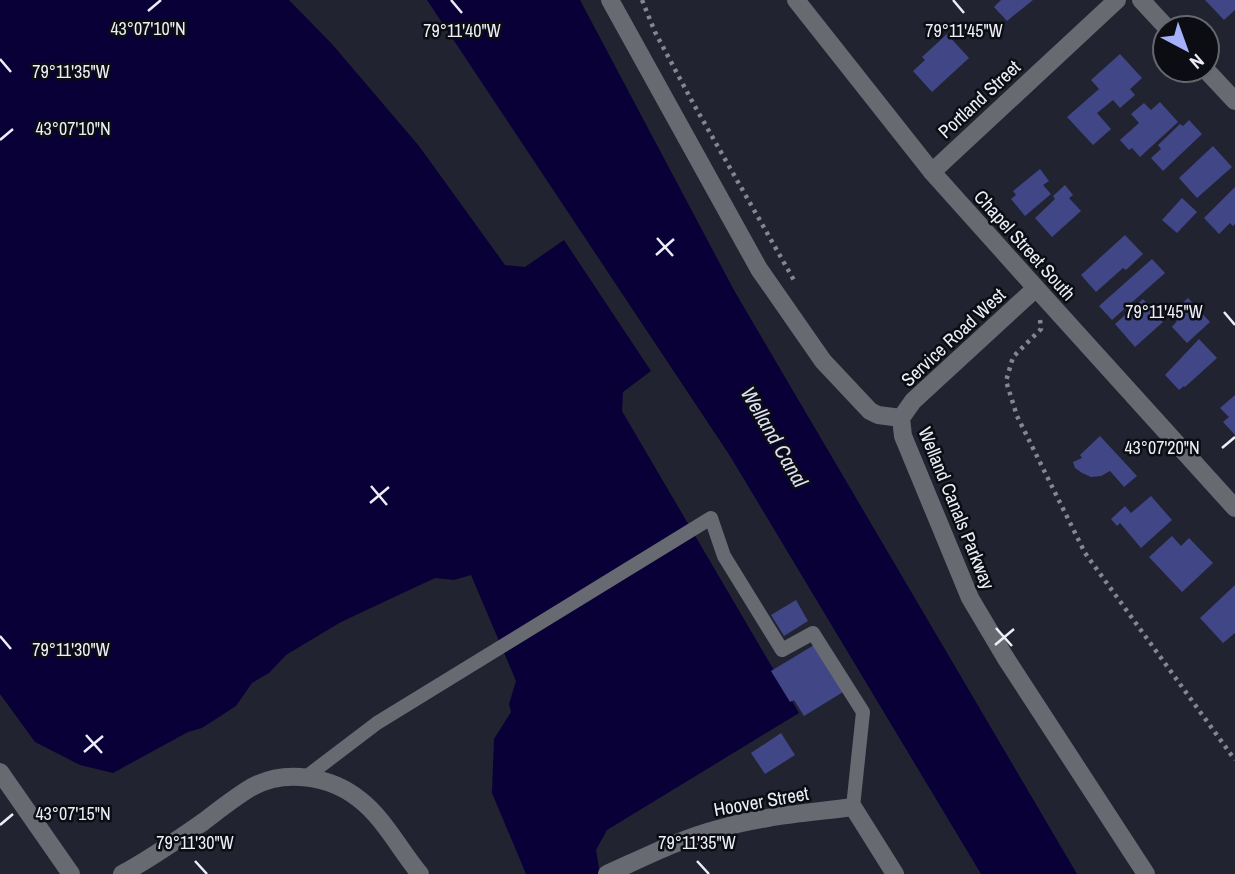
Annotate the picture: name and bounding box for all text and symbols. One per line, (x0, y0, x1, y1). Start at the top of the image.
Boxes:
north arrow (1151, 14, 1221, 84)
text: 43°07'10"N (110, 16, 186, 41)
text: 79°11'40"W (423, 18, 501, 43)
text: 79°11'45"W (925, 18, 1003, 43)
text: N (1184, 48, 1210, 75)
street label: Portland Street (932, 54, 1026, 144)
text: 79°11'35"W (32, 59, 110, 84)
text: 43°07'10"N (35, 116, 111, 141)
street label: Chapel Street South (968, 184, 1082, 306)
street label: Service Road West (895, 281, 1011, 392)
text: 79°11'45"W (1125, 299, 1203, 324)
water label: Welland Canal (734, 381, 815, 493)
street label: Welland Canals Parkway (913, 423, 1002, 593)
text: 43°07'20"N (1124, 435, 1200, 460)
text: 79°11'30"W (32, 637, 110, 662)
street label: Hoover Street (711, 780, 811, 822)
text: 43°07'15"N (35, 801, 111, 826)
text: 79°11'30"W (156, 830, 234, 855)
text: 79°11'35"W (658, 830, 736, 855)

